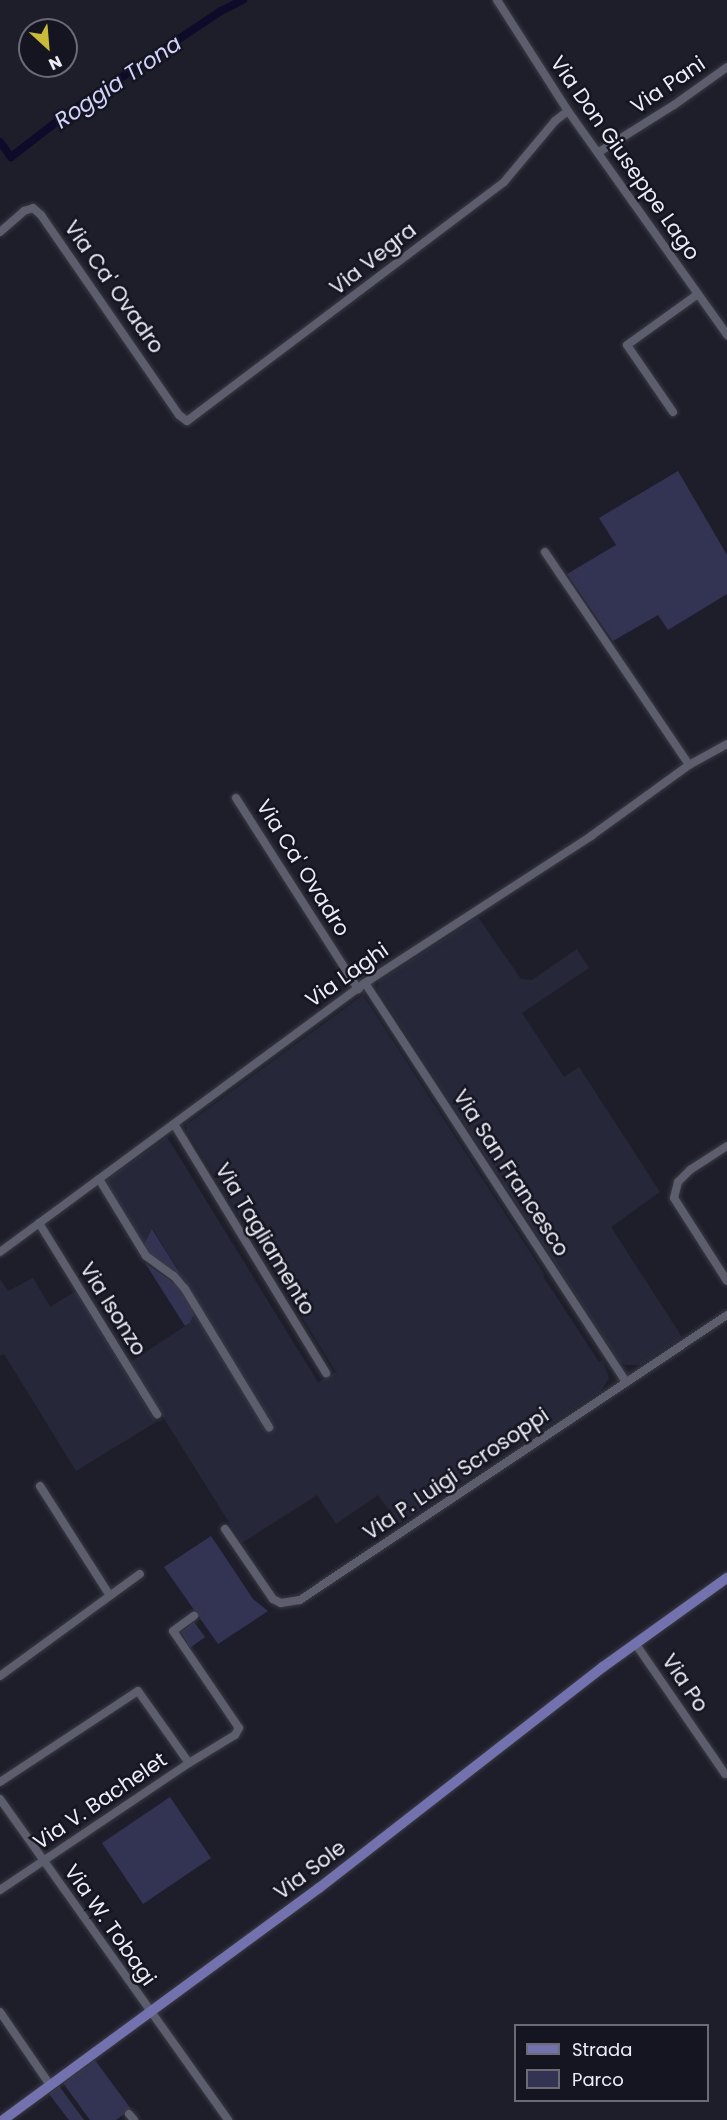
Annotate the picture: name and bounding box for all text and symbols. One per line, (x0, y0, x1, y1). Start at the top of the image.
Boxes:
north arrow (18, 18, 78, 78)
water label: Roggia Trona (50, 30, 186, 134)
text: N (45, 50, 66, 76)
street label: Via Don Giuseppe Lago (545, 51, 705, 265)
street label: Via Pani (626, 51, 710, 119)
street label: Via Ca' Ovadro (59, 216, 169, 358)
street label: Via Vegra (325, 217, 421, 301)
street label: Via Ca' Ovadro (251, 795, 355, 941)
street label: Via Laghi (301, 937, 393, 1013)
street label: Via San Francesco (448, 1085, 574, 1261)
street label: Via Tagliamento (210, 1159, 320, 1319)
street label: Via Isonzo (74, 1258, 152, 1360)
street label: Via P. Luigi Scrosoppi (358, 1403, 554, 1545)
street label: Via Po (656, 1649, 714, 1717)
street label: Via V. Bachelet (29, 1747, 171, 1855)
street label: Via Sole (269, 1835, 351, 1905)
street label: Via W. Tobagi (59, 1860, 161, 1990)
legend (514, 2024, 709, 2102)
text: Strada (572, 2037, 632, 2062)
text: Parco (572, 2067, 624, 2092)

